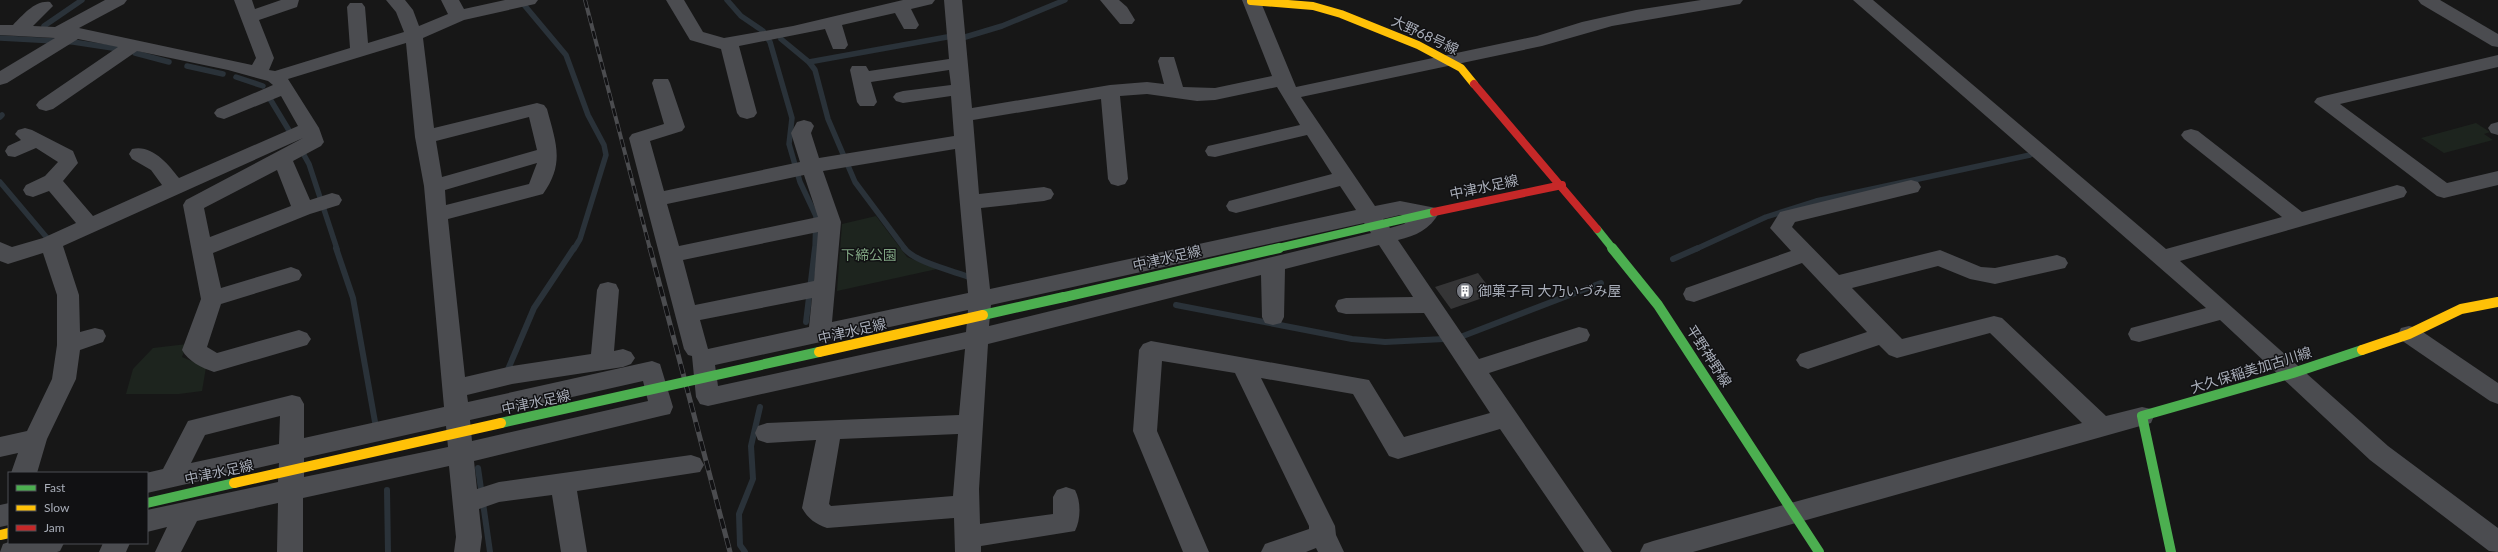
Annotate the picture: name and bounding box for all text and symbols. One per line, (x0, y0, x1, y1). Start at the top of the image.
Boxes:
street label: 大野68号線 (1389, 12, 1462, 58)
street label: 中津水足線 (1448, 171, 1520, 202)
street label: 中津水足線 (1131, 241, 1203, 274)
park label: 下締公園 (841, 246, 897, 263)
building icon: 御菓子司 大乃いづみ屋 (1455, 281, 1475, 301)
place label: 御菓子司 大乃いづみ屋 (1478, 282, 1622, 299)
street label: 中津水足線 (816, 314, 888, 347)
street label: 平野神野線 (1683, 322, 1736, 390)
street label: 大久保稲美加古川線 (2188, 343, 2314, 396)
street label: 中津水足線 (500, 386, 572, 417)
street label: 中津水足線 (183, 456, 255, 487)
legend (8, 472, 148, 544)
text: Fast (44, 480, 66, 495)
text: Slow (44, 500, 70, 515)
text: Jam (44, 520, 65, 535)

